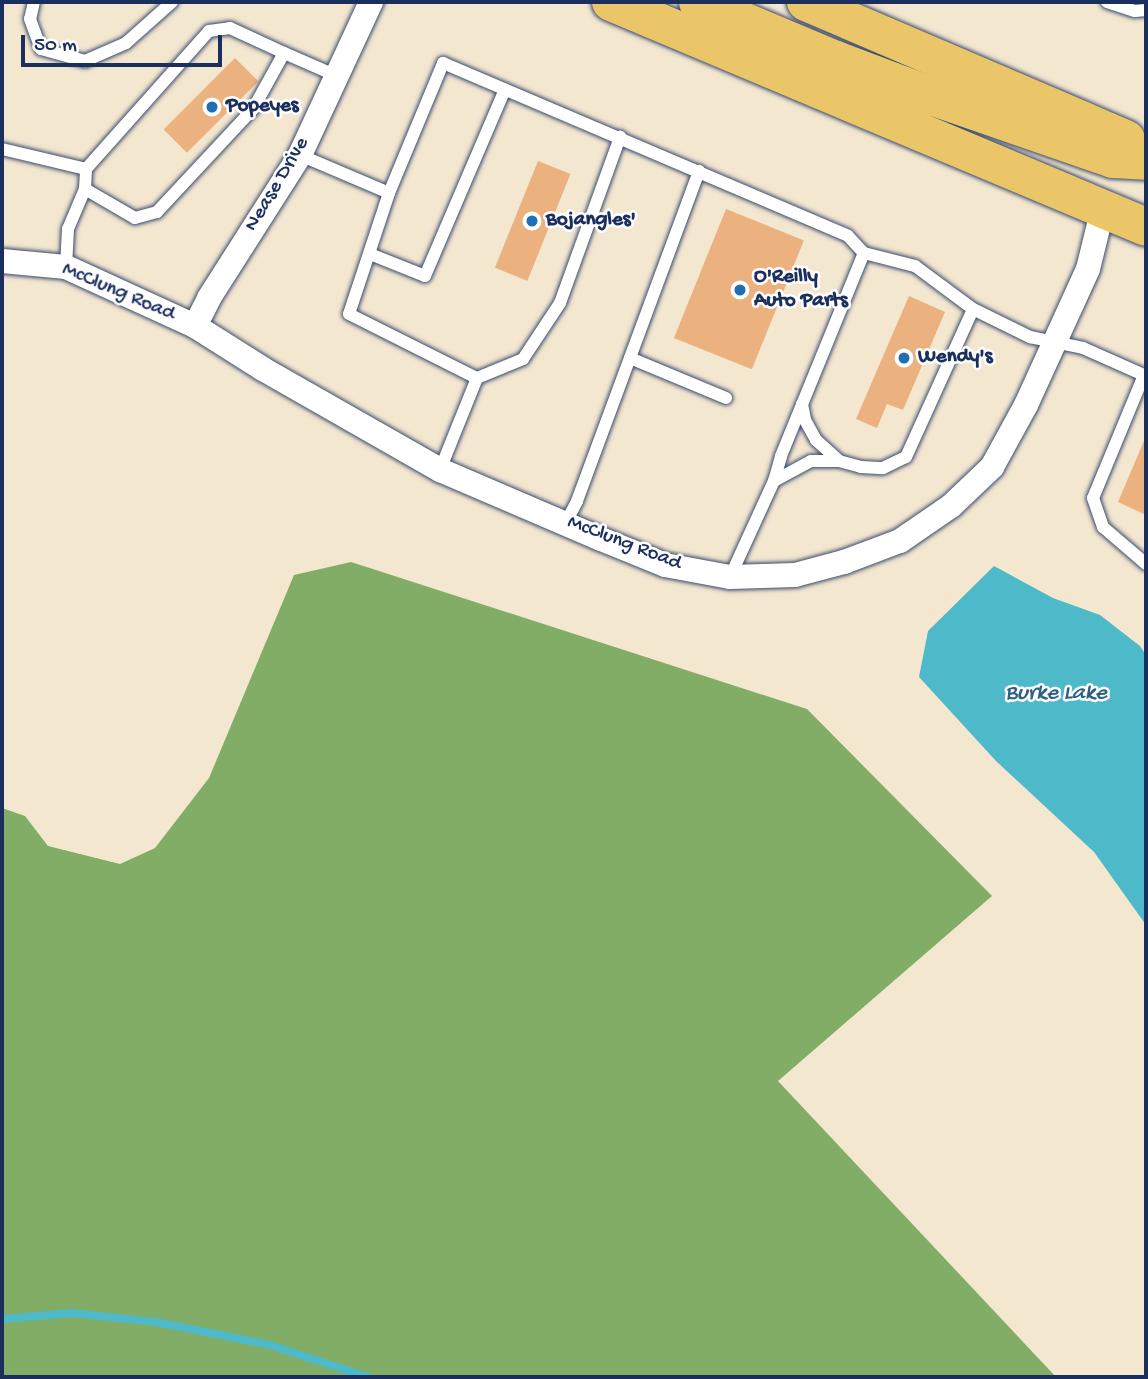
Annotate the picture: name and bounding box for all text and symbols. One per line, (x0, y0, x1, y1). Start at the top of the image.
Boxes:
scale bar (24, 21, 226, 65)
text: 50 m (34, 34, 77, 59)
place label: Popeyes (226, 94, 299, 120)
marker: Popeyes (204, 99, 220, 115)
street label: Nease Drive (240, 133, 316, 237)
place label: Bojangles' (546, 208, 636, 234)
marker: Bojangles' (524, 213, 540, 229)
street label: McClung Road (58, 258, 178, 328)
place label: O'Reilly Auto Parts (754, 265, 848, 315)
marker: O'Reilly Auto Parts (732, 282, 748, 298)
place label: Wendy's (918, 345, 992, 371)
marker: Wendy's (896, 350, 912, 366)
street label: McClung Road (563, 511, 685, 577)
water label: Burke Lake (1005, 680, 1107, 708)

